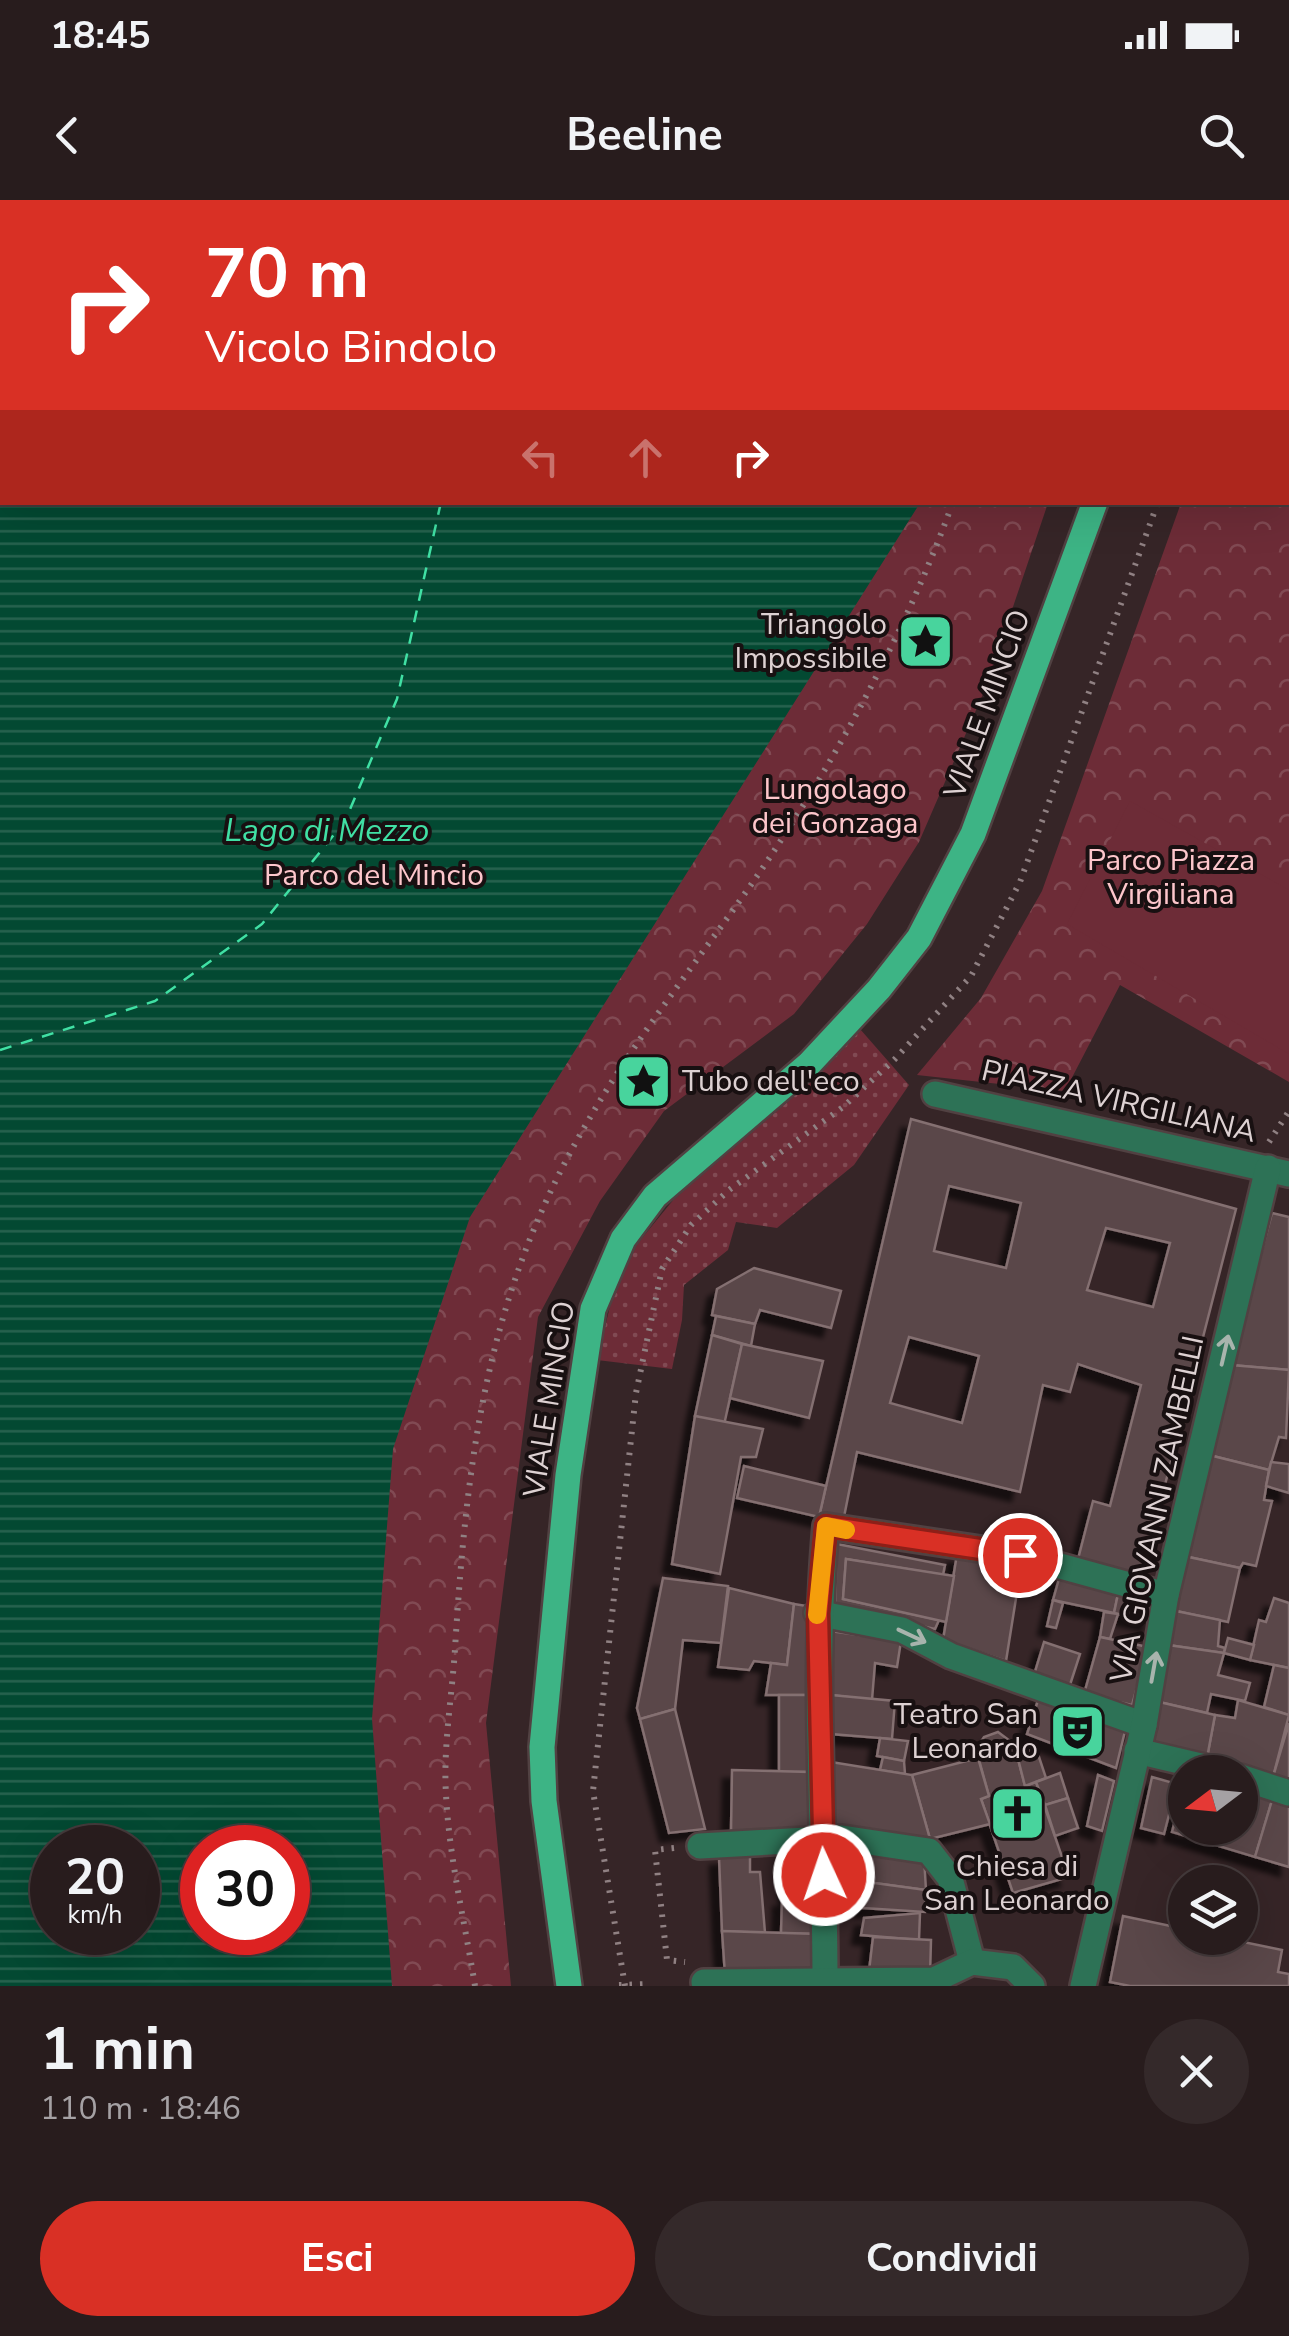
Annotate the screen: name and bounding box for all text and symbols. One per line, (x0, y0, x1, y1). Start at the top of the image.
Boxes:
text: 18:45 (50, 10, 151, 61)
text: Beeline (566, 105, 723, 166)
icon: back (40, 108, 95, 163)
icon: search (1194, 108, 1249, 163)
text: 70 m (205, 226, 369, 322)
icon: right (40, 240, 170, 370)
text: Vicolo Bindolo (205, 317, 497, 378)
icon: left (513, 430, 568, 485)
icon: ahead (618, 430, 673, 485)
icon: right (723, 430, 778, 485)
place label: Triangolo Impossibile (735, 604, 887, 679)
street label: VIALE MINCIO (934, 604, 1041, 805)
place icon: Triangolo Impossibile (896, 611, 956, 671)
park label: Lungolago dei Gonzaga (752, 769, 918, 844)
water label: Lago di Mezzo (225, 809, 429, 852)
park label: Parco Piazza Virgiliana (1087, 840, 1255, 915)
park label: Parco del Mincio (264, 855, 484, 896)
street label: PIAZZA VIRGILIANA (978, 1050, 1260, 1153)
place icon: Tubo dell'eco (613, 1051, 673, 1111)
place label: Tubo dell'eco (682, 1061, 860, 1102)
street label: VIALE MINCIO (514, 1298, 585, 1501)
street label: VIA GIOVANNI ZAMBELLI (1100, 1332, 1214, 1687)
one-way arrow (1217, 1335, 1235, 1367)
pin (978, 1513, 1063, 1598)
icon: arrive (993, 1528, 1048, 1583)
one-way arrow (896, 1628, 926, 1646)
one-way arrow (1145, 1652, 1164, 1684)
place label: Teatro San Leonardo (894, 1694, 1038, 1769)
theatre icon: Teatro San Leonardo (1047, 1701, 1107, 1761)
north arrow (1168, 1755, 1258, 1845)
map controls (1168, 1755, 1258, 1955)
church icon: Chiesa di San Leonardo (987, 1784, 1047, 1844)
position arrow (772, 1823, 876, 1927)
speed limit sign: 30 (180, 1825, 310, 1955)
text: 20 (65, 1843, 125, 1912)
place label: Chiesa di San Leonardo (924, 1846, 1110, 1921)
button: layers (1168, 1865, 1258, 1955)
text: km/h (67, 1898, 123, 1932)
text: 1 min (40, 2008, 195, 2090)
button: close (1144, 2019, 1249, 2124)
text: 110 m · 18:46 (40, 2087, 241, 2130)
button: Esci (40, 2201, 635, 2316)
button: Condividi (655, 2201, 1249, 2316)

